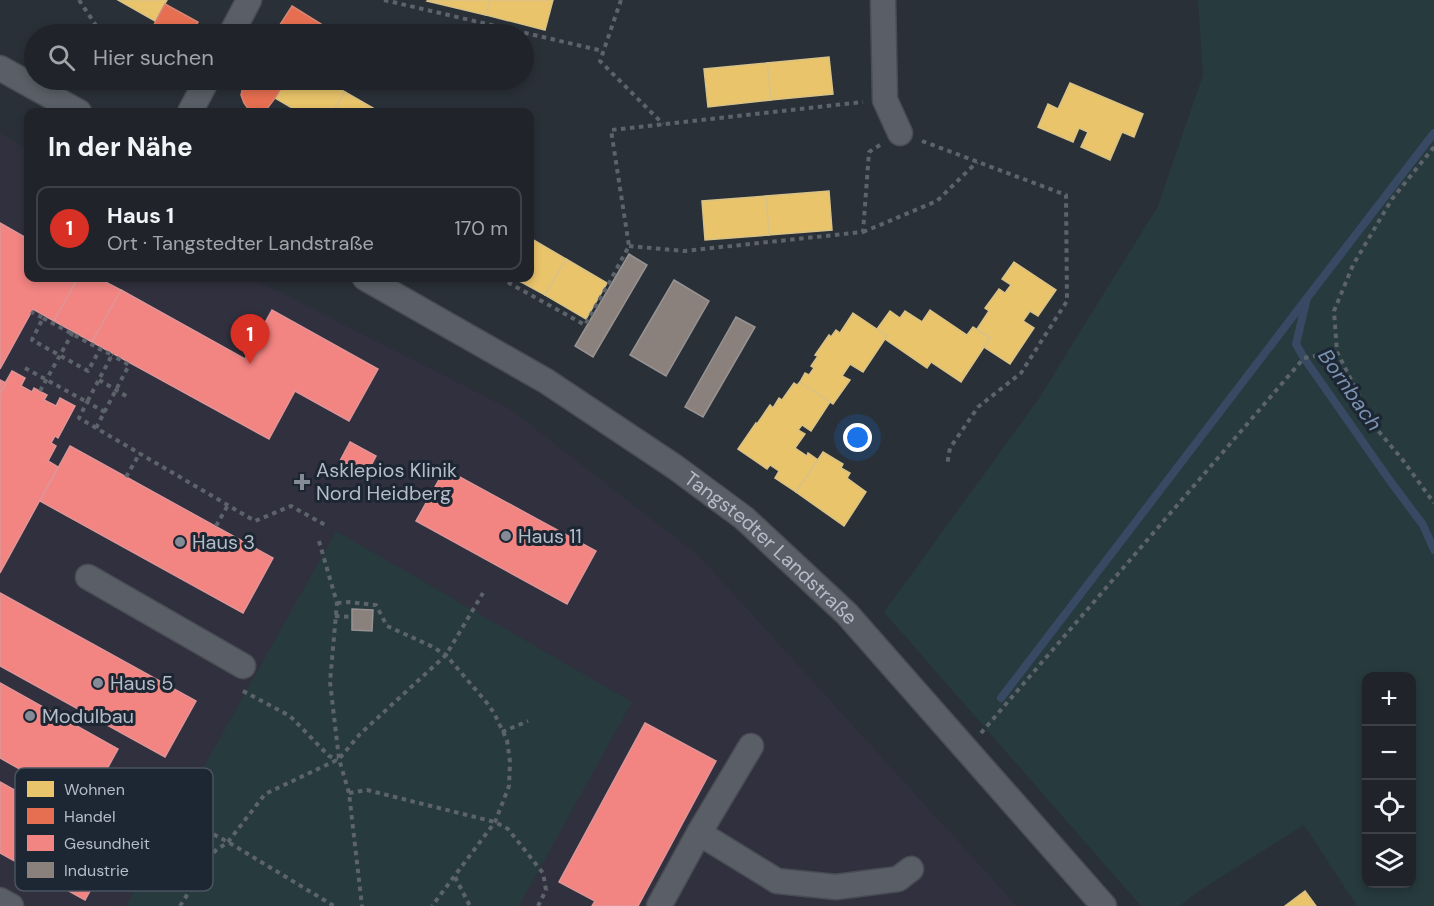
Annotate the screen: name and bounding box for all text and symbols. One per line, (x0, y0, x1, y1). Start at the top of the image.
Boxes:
search box (24, 24, 534, 90)
icon: search (45, 41, 78, 74)
text: Hier suchen (93, 43, 214, 72)
text: In der Nähe (48, 130, 193, 164)
text: Haus 1 (107, 201, 174, 230)
text: 1 (66, 215, 73, 241)
text: 170 m (455, 215, 508, 241)
text: Ort · Tangstedter Landstraße (107, 230, 374, 256)
pin: 1 (230, 314, 270, 364)
water label: Bornbach (1312, 344, 1388, 436)
your location (843, 423, 872, 452)
place label: Asklepios Klinik Nord Heidberg (316, 457, 457, 506)
street label: Tangstedter Landstraße (679, 465, 863, 630)
marker: Asklepios Klinik Nord Heidberg (293, 473, 311, 491)
place label: Haus 11 (518, 523, 582, 549)
place label: Haus 3 (192, 529, 255, 555)
marker: Haus 11 (499, 529, 513, 543)
marker: Haus 3 (173, 535, 187, 549)
place label: Haus 5 (110, 670, 174, 696)
map controls (1362, 672, 1416, 888)
button: + (1362, 672, 1416, 726)
marker: Haus 5 (91, 676, 105, 690)
place label: Modulbau (42, 703, 134, 729)
marker: Modulbau (23, 709, 37, 723)
button: − (1362, 726, 1416, 780)
legend (15, 768, 213, 891)
text: Wohnen (64, 779, 125, 800)
button: locate (1362, 780, 1416, 834)
text: Handel (64, 806, 115, 827)
text: Gesundheit (64, 833, 150, 854)
button: layers (1362, 834, 1416, 888)
text: Industrie (64, 860, 129, 881)

